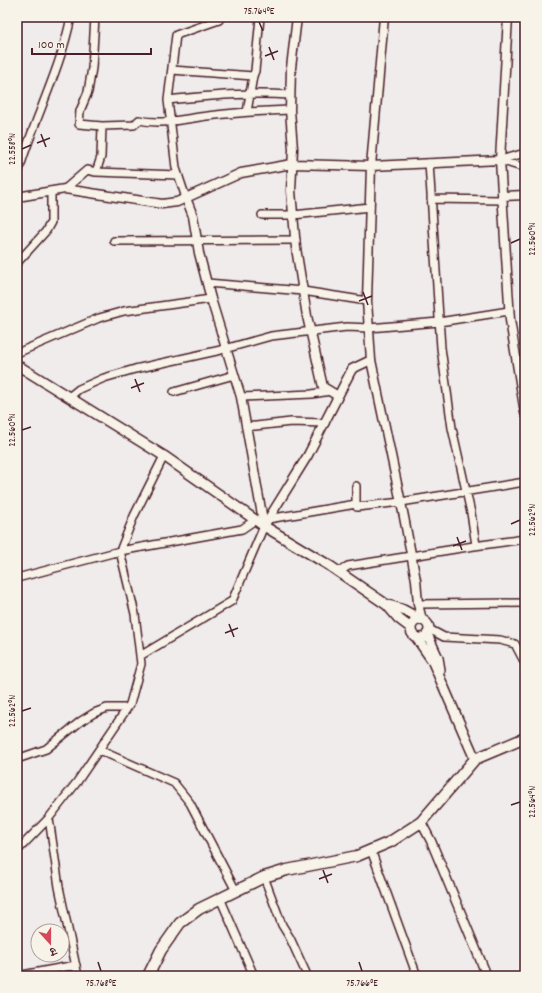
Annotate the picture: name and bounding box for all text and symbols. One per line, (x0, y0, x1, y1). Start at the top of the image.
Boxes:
text: 75.764°E (244, 5, 275, 19)
scale bar (32, 30, 151, 56)
text: 100 m (38, 37, 65, 54)
text: 22.558°N (6, 133, 20, 165)
text: 22.560°N (526, 222, 540, 256)
text: 22.560°N (6, 413, 20, 447)
text: 22.562°N (526, 504, 540, 536)
text: 22.562°N (6, 695, 20, 727)
text: 22.564°N (526, 786, 540, 818)
north arrow (30, 923, 70, 963)
text: उ (46, 942, 60, 959)
text: 75.768°E (86, 977, 117, 991)
text: 75.766°E (346, 977, 378, 991)

